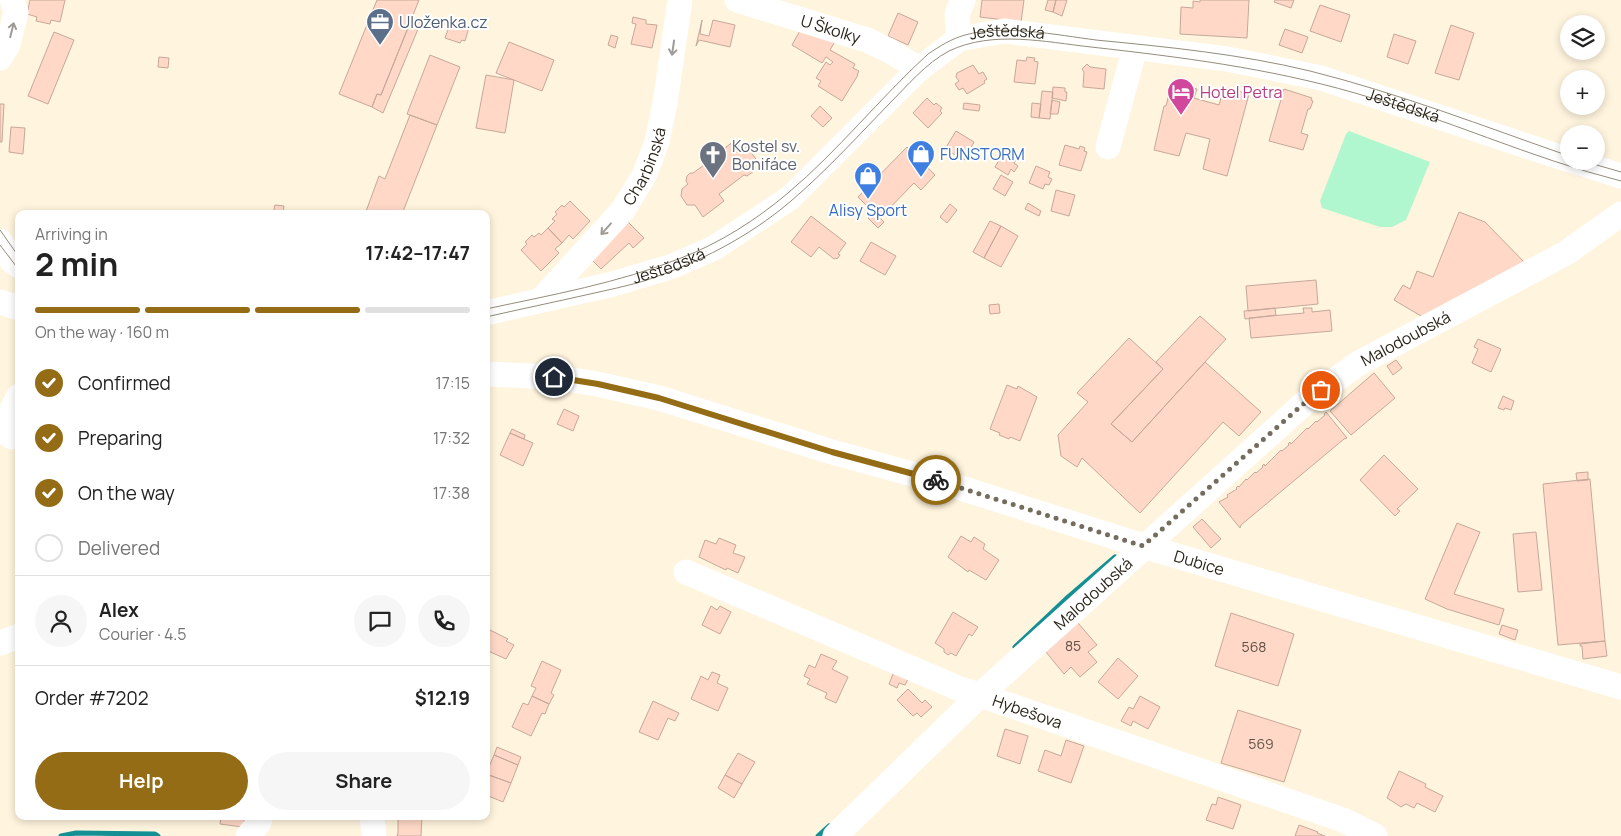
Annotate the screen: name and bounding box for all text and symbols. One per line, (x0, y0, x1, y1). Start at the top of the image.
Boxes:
office icon: Uloženka.cz (365, 7, 395, 46)
street label: U Školky (798, 9, 864, 49)
place label: Uloženka.cz (399, 11, 488, 33)
map controls (1560, 15, 1605, 170)
button: layers (1560, 15, 1605, 60)
street label: Ještědská (967, 19, 1046, 45)
one-way arrow (8, 22, 17, 38)
one-way arrow (668, 40, 678, 56)
button: + (1560, 70, 1605, 115)
hotel icon: Hotel Petra (1166, 77, 1196, 116)
place label: Hotel Petra (1200, 81, 1283, 103)
street label: Ještědská (1364, 83, 1443, 127)
street label: Charbinská (618, 125, 671, 209)
button: − (1560, 125, 1605, 170)
place label: Kostel sv. Bonifáce (732, 135, 800, 175)
shop icon: FUNSTORM (906, 139, 936, 178)
church icon: Kostel sv. Bonifáce (698, 140, 728, 179)
place label: FUNSTORM (940, 143, 1025, 165)
shop icon: Alisy Sport (853, 161, 883, 200)
place label: Alisy Sport (829, 199, 907, 221)
text: Arriving in (35, 223, 108, 245)
one-way arrow (600, 223, 612, 235)
text: 17:42–17:47 (365, 240, 470, 266)
text: 2 min (35, 242, 118, 286)
street label: Ještědská (630, 242, 708, 289)
street label: Malodoubská (1357, 305, 1454, 371)
text: On the way · 160 m (35, 321, 169, 343)
pin (533, 356, 575, 398)
icon: home (540, 363, 568, 391)
icon: check (35, 369, 63, 397)
pin (1300, 369, 1342, 411)
text: Confirmed (78, 370, 171, 396)
text: 17:15 (435, 372, 470, 394)
icon: bag (1307, 376, 1335, 404)
icon: check (35, 424, 63, 452)
text: Preparing (78, 425, 163, 451)
text: 17:32 (433, 427, 470, 449)
courier (911, 455, 961, 505)
icon: bike (922, 466, 950, 494)
icon: check (35, 479, 63, 507)
text: On the way (78, 480, 175, 506)
text: 17:38 (433, 482, 470, 504)
text: Delivered (78, 535, 160, 561)
street label: Dubice (1171, 545, 1227, 580)
street label: Malodoubská (1049, 552, 1137, 635)
button: person (35, 595, 87, 647)
button: chat (354, 595, 406, 647)
button: phone (418, 595, 470, 647)
text: Alex (99, 597, 139, 623)
text: Courier · 4.5 (99, 623, 186, 645)
house number: 85 (1065, 636, 1081, 655)
house number: 568 (1242, 637, 1266, 656)
text: Order #7202 (35, 685, 149, 711)
text: $12.19 (415, 685, 470, 711)
street label: Hybešova (990, 689, 1065, 734)
house number: 569 (1248, 734, 1274, 753)
button: Help (35, 752, 248, 810)
button: Share (258, 752, 470, 810)

